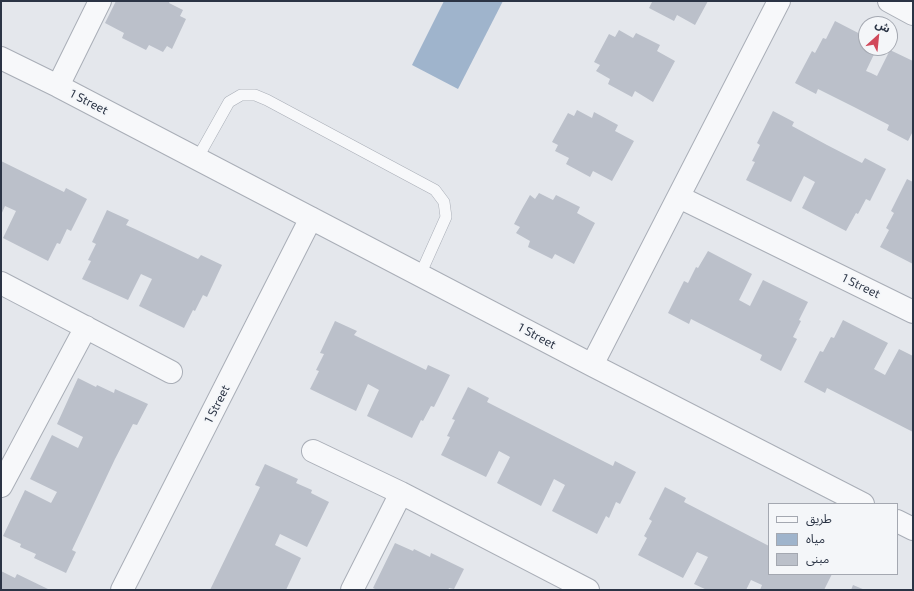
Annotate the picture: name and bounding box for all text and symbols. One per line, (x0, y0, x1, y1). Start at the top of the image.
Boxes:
north arrow (858, 16, 898, 56)
text: ش (874, 17, 893, 35)
street label: 1 Street (68, 86, 110, 118)
street label: 1 Street (840, 271, 882, 301)
street label: 1 Street (516, 320, 558, 352)
street label: 1 Street (201, 383, 233, 425)
legend (768, 503, 898, 575)
text: طريق (806, 511, 832, 525)
text: مياه (806, 531, 825, 545)
text: مبنى (806, 551, 829, 565)

